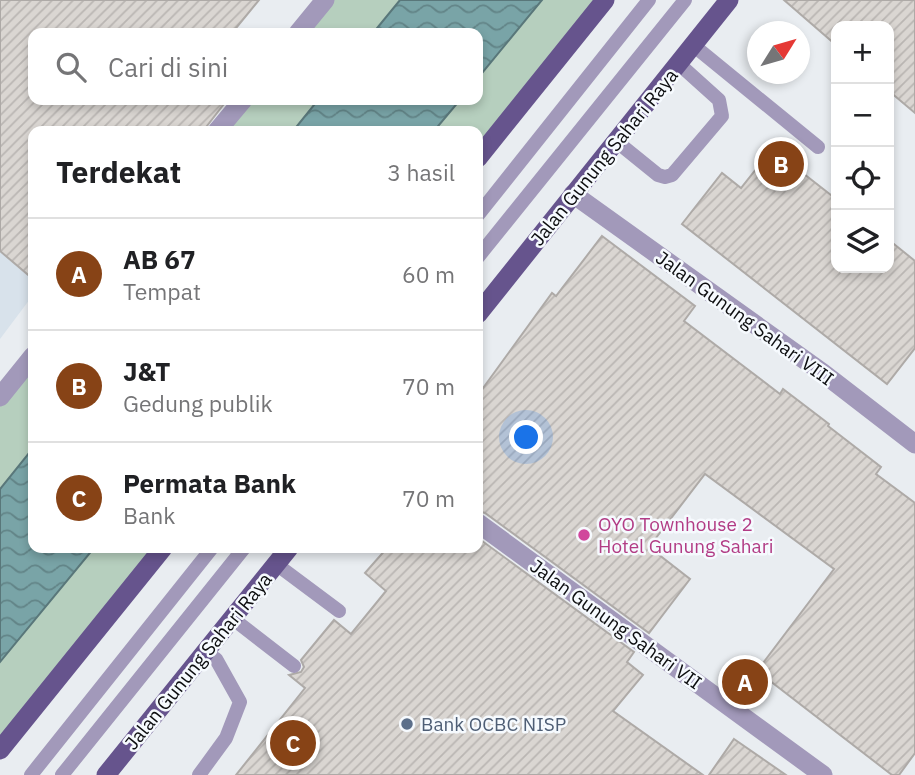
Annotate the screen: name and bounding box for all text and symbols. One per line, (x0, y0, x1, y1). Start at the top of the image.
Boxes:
north arrow (747, 21, 810, 84)
map controls (831, 21, 894, 273)
button: + (831, 21, 894, 84)
search box (28, 28, 483, 105)
icon: search (52, 48, 90, 86)
text: Cari di sini (108, 50, 228, 84)
street label: Jalan Gunung Sahari Raya (525, 64, 683, 250)
button: − (831, 84, 894, 147)
pin: B (758, 138, 804, 190)
button: locate (831, 147, 894, 210)
text: Terdekat (56, 152, 181, 191)
text: 3 hasil (387, 157, 455, 187)
button: layers (831, 210, 894, 273)
text: AB 67 (123, 242, 196, 276)
street label: Jalan Gunung Sahari VIII (651, 245, 839, 391)
text: A (71, 259, 87, 289)
text: 60 m (402, 259, 455, 289)
text: Tempat (123, 276, 201, 306)
text: J&T (123, 354, 170, 388)
text: B (71, 371, 87, 401)
text: 70 m (402, 371, 455, 401)
text: Gedung publik (123, 388, 273, 418)
your location (509, 420, 543, 454)
text: Permata Bank (123, 466, 296, 500)
text: C (72, 483, 86, 513)
text: 70 m (402, 483, 455, 513)
text: Bank (123, 500, 176, 530)
place label: OYO Townhouse 2 Hotel Gunung Sahari (598, 512, 774, 558)
marker: OYO Townhouse 2 Hotel Gunung Sahari (576, 527, 592, 543)
street label: Jalan Gunung Sahari VII (525, 554, 707, 694)
street label: Jalan Gunung Sahari Raya (119, 568, 277, 754)
pin: A (722, 656, 768, 708)
place label: Bank OCBC NISP (421, 712, 566, 736)
marker: Bank OCBC NISP (399, 716, 415, 732)
pin: C (270, 717, 316, 769)

